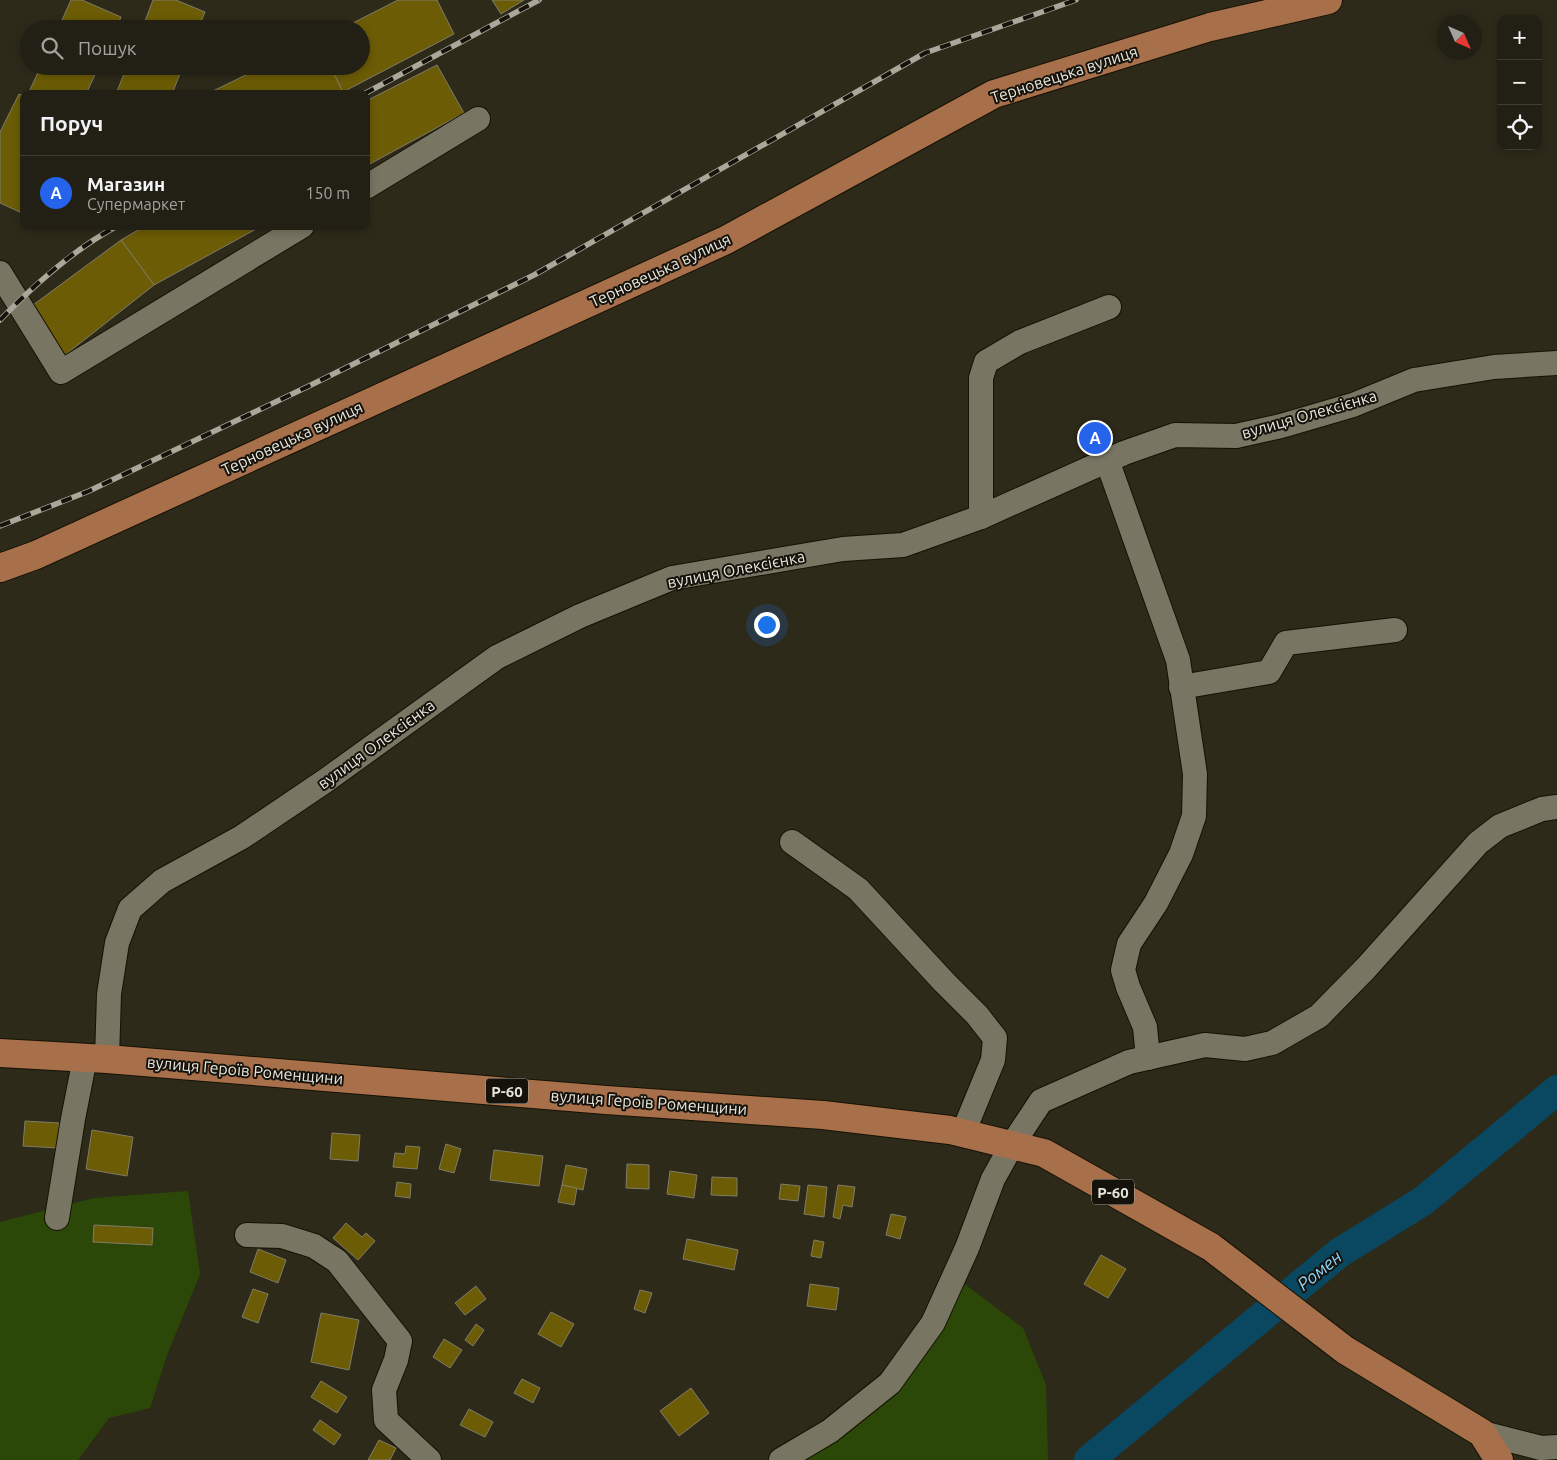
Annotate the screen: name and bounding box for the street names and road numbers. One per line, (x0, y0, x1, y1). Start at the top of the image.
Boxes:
street label: Терновецька вулиця (988, 42, 1140, 106)
street label: Терновецька вулиця (587, 229, 733, 311)
street label: вулиця Олексієнка (1239, 386, 1379, 442)
street label: Терновецька вулиця (219, 397, 365, 479)
street label: вулиця Олексієнка (666, 547, 806, 591)
street label: вулиця Олексієнка (314, 696, 438, 792)
street label: вулиця Героїв Роменщини (146, 1052, 344, 1088)
road number: Р-60 (486, 1078, 528, 1104)
street label: вулиця Героїв Роменщини (550, 1086, 748, 1118)
road number: Р-60 (1092, 1180, 1134, 1204)

